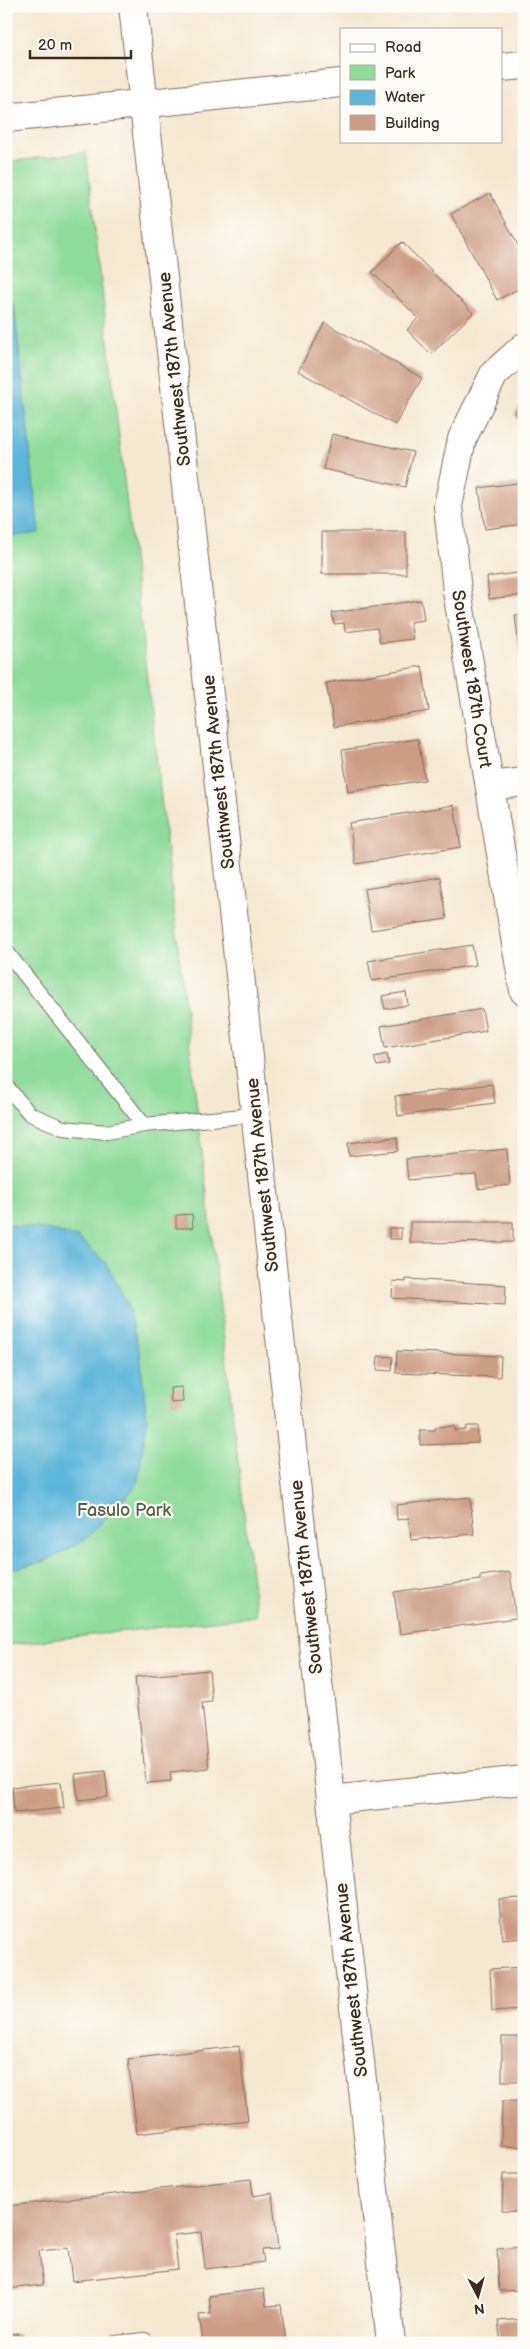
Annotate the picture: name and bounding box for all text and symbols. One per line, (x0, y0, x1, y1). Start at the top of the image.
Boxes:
scale bar (30, 28, 131, 60)
legend (340, 28, 502, 142)
text: 20 m (38, 36, 72, 55)
text: Road (385, 38, 421, 57)
text: Park (385, 64, 416, 83)
text: Water (385, 88, 425, 107)
text: Building (385, 114, 440, 133)
street label: Southwest 187th Avenue (154, 270, 195, 467)
street label: Southwest 187th Court (447, 589, 496, 770)
street label: Southwest 187th Avenue (198, 673, 239, 870)
street label: Southwest 187th Avenue (242, 1076, 283, 1273)
street label: Southwest 187th Avenue (286, 1478, 327, 1675)
park label: Fasulo Park (77, 1500, 171, 1521)
street label: Southwest 187th Avenue (331, 1881, 372, 2078)
north arrow (452, 2272, 502, 2322)
text: N (473, 2299, 485, 2317)

